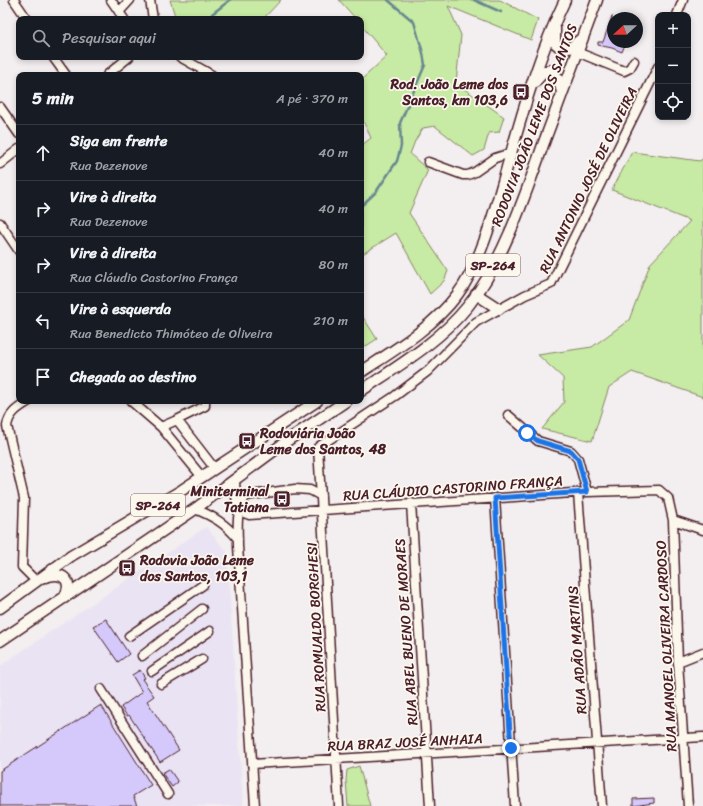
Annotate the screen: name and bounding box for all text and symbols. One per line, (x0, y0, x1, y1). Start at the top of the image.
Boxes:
north arrow (607, 12, 643, 48)
map controls (655, 12, 691, 120)
button: + (655, 12, 691, 48)
search box (16, 16, 364, 60)
street label: RODOVIA JOÃO LEME DOS SANTOS (484, 20, 585, 230)
text: Pesquisar aqui (62, 25, 156, 51)
icon: search (30, 27, 52, 49)
button: − (655, 48, 691, 84)
place label: Rod. João Leme dos Santos, km 103,6 (390, 72, 508, 113)
bus stop icon: Rod. João Leme dos Santos, km 103,6 (511, 82, 531, 102)
text: 5 min (32, 83, 74, 113)
street label: RUA ANTONIO JOSÉ DE OLIVEIRA (532, 83, 645, 278)
button: locate (655, 84, 691, 120)
text: A pé · 370 m (276, 87, 348, 110)
text: Siga em frente (70, 128, 167, 154)
text: 40 m (318, 141, 348, 164)
icon: ahead (32, 142, 54, 164)
text: Rua Dezenove (70, 154, 148, 177)
text: Vire à direita (70, 184, 156, 210)
text: 40 m (318, 197, 348, 220)
icon: right (32, 198, 54, 220)
text: Rua Dezenove (70, 210, 148, 233)
text: Vire à direita (70, 240, 156, 266)
text: 80 m (319, 253, 348, 276)
icon: right (32, 254, 54, 276)
road number: SP-264 (466, 254, 520, 276)
text: Rua Cláudio Castorino França (70, 266, 238, 289)
text: Vire à esquerda (70, 296, 171, 322)
text: 210 m (313, 309, 348, 332)
icon: left (32, 310, 54, 332)
text: Rua Benedicto Thimóteo de Oliveira (70, 322, 272, 345)
text: Chegada ao destino (70, 364, 196, 390)
icon: arrive (32, 366, 54, 388)
place label: Rodoviária João Leme dos Santos, 48 (259, 421, 386, 462)
route start (518, 424, 536, 442)
bus stop icon: Rodoviária João Leme dos Santos, 48 (237, 431, 257, 451)
street label: RUA CLÁUDIO CASTORINO FRANÇA (342, 468, 564, 509)
place label: Miniterminal Tatiana (190, 479, 270, 520)
bus stop icon: Miniterminal Tatiana (272, 489, 292, 509)
road number: SP-264 (131, 494, 185, 516)
street label: RUA ABEL BUENO DE MORAES (387, 537, 426, 726)
street label: RUA MANOEL OLIVEIRA CARDOSO (648, 539, 685, 752)
street label: RUA ROMUALDO BORGHESI (300, 541, 333, 712)
place label: Rodovia João Leme dos Santos, 103,1 (139, 548, 255, 589)
bus stop icon: Rodovia João Leme dos Santos, 103,1 (117, 558, 137, 578)
street label: RUA ADÃO MARTINS (561, 585, 594, 715)
street label: RUA BRAZ JOSÉ ANHAIA (327, 726, 483, 759)
route end (502, 739, 520, 757)

